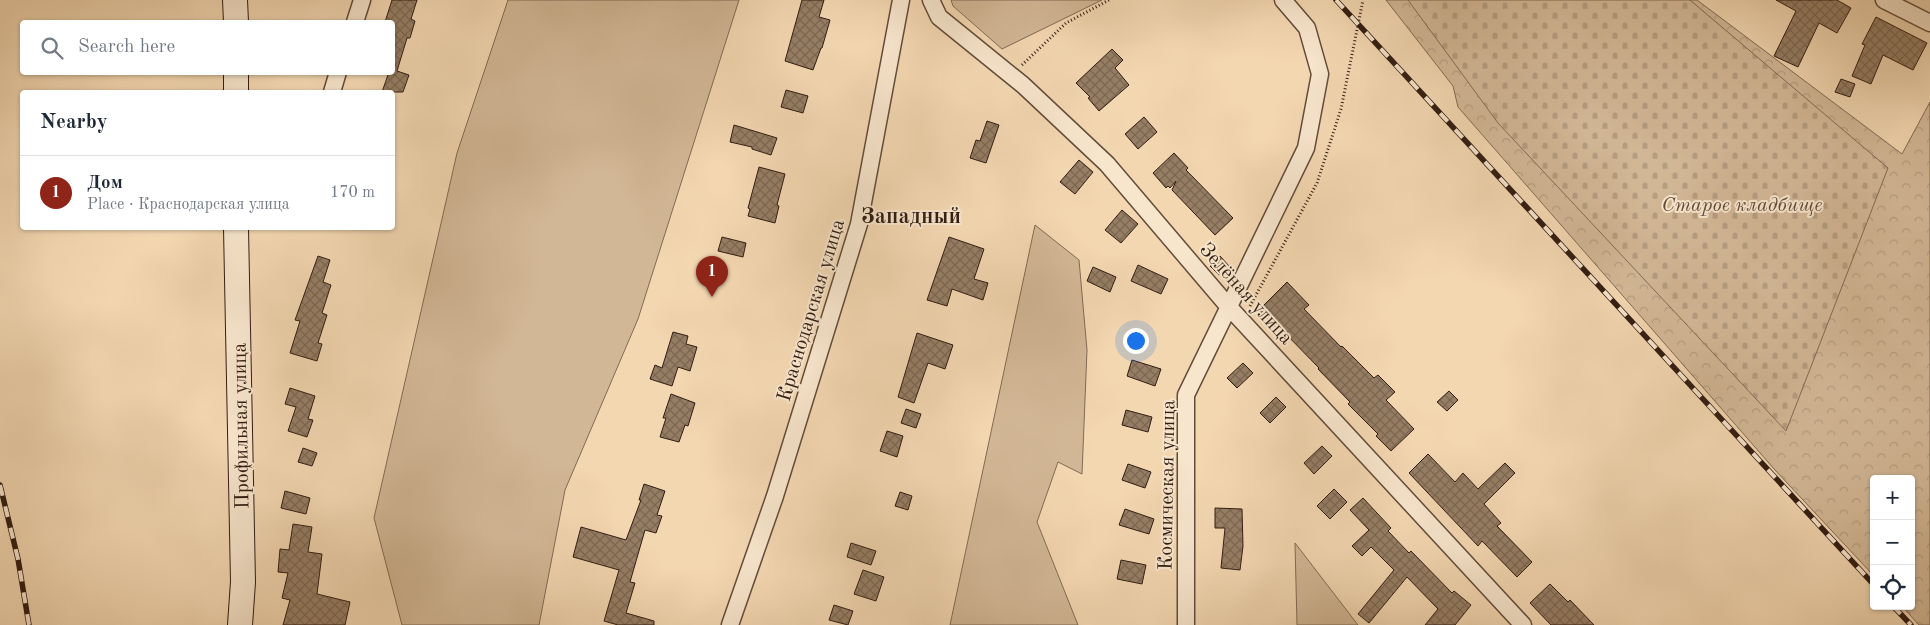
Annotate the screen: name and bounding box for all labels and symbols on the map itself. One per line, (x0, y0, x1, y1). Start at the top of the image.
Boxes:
park label: Старое кладбище (1661, 196, 1823, 216)
district label: Западный (861, 206, 961, 228)
street label: Краснодарская улица (775, 217, 849, 404)
street label: Зелёная улица (1195, 240, 1296, 349)
pin: 1 (696, 256, 728, 297)
your location (1123, 328, 1149, 354)
street label: Профильная улица (231, 342, 253, 509)
street label: Космическая улица (1157, 400, 1179, 570)

